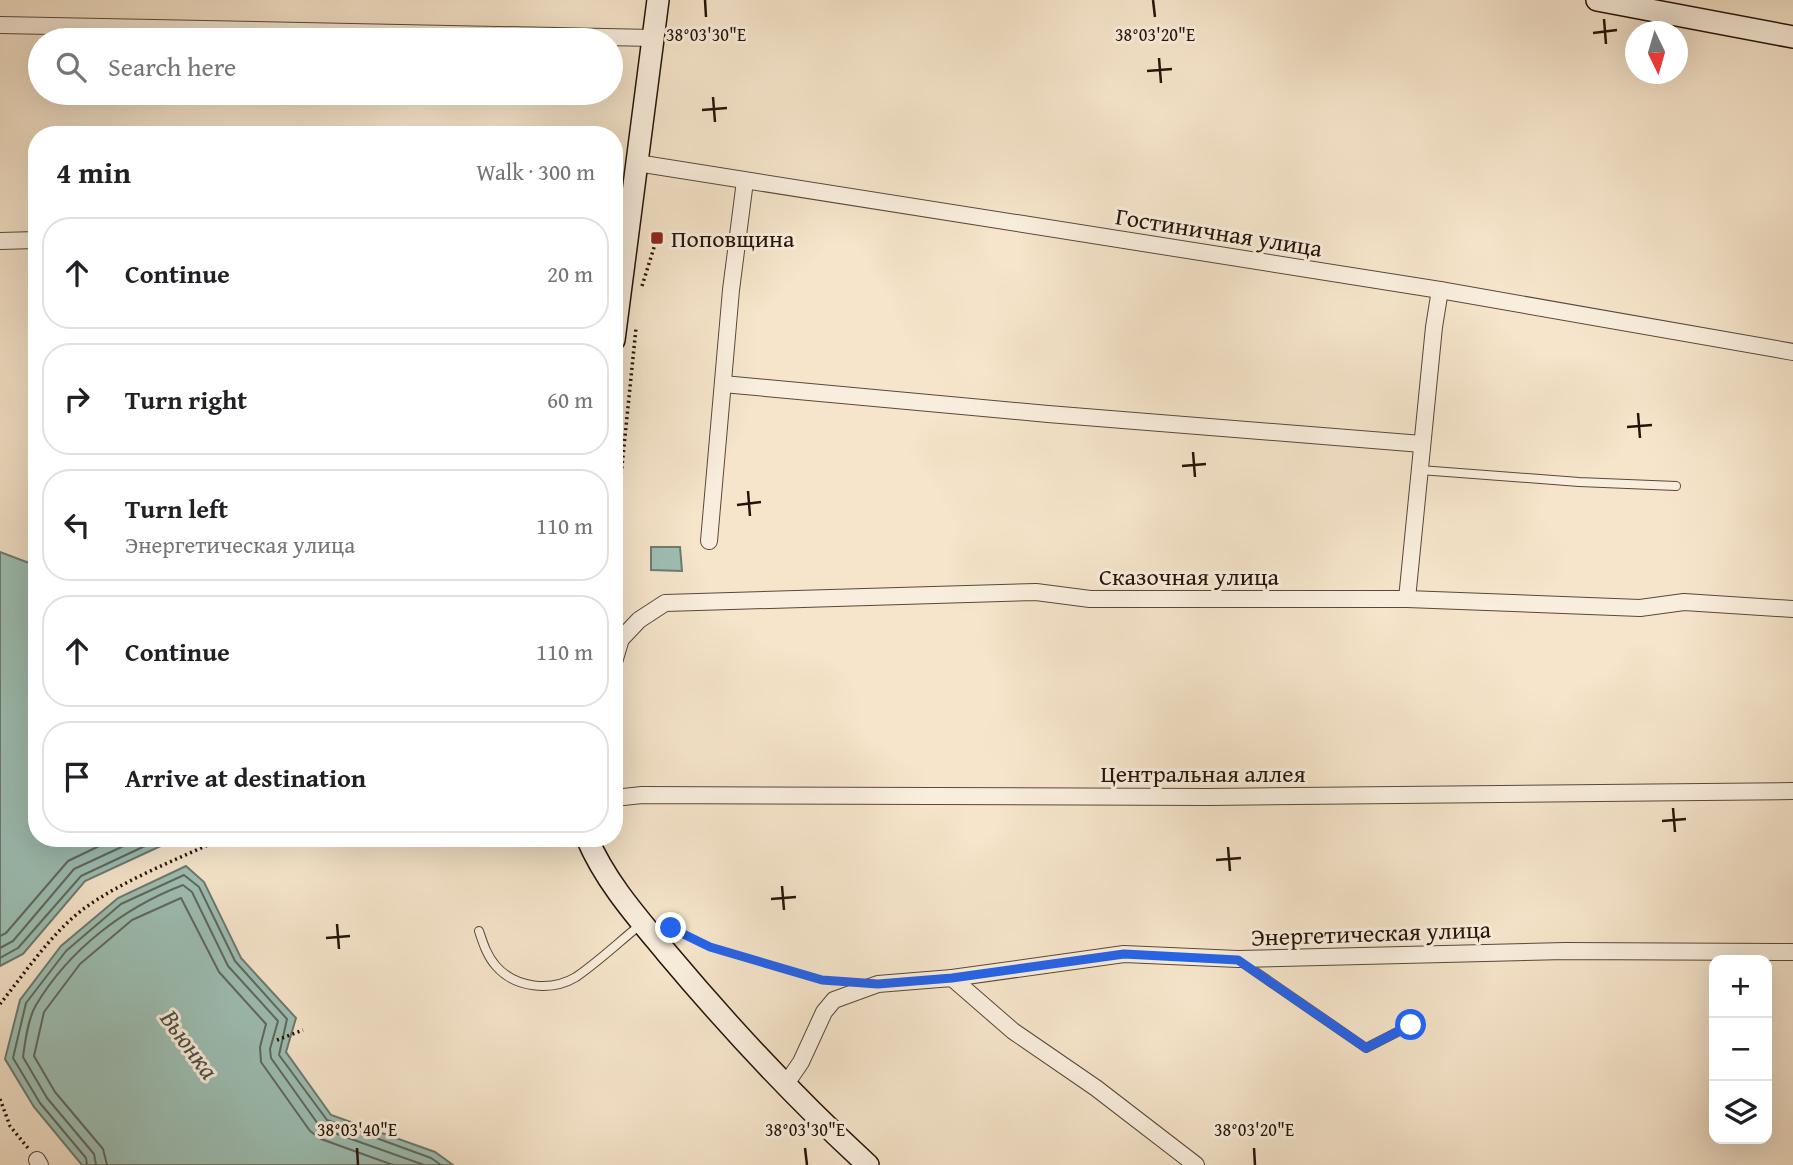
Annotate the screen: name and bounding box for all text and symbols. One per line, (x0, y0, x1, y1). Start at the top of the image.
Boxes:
text: 38°03'30"E (666, 21, 746, 48)
text: 38°03'20"E (1115, 21, 1195, 48)
north arrow (1625, 21, 1688, 84)
search box (28, 28, 623, 105)
text: Search here (108, 47, 236, 86)
icon: search (52, 48, 90, 86)
text: 4 min (56, 150, 131, 194)
text: Walk · 300 m (476, 155, 595, 188)
street label: Гостиничная улица (1113, 198, 1326, 266)
place label: Поповщина (671, 221, 795, 256)
marker: Поповщина (649, 230, 665, 246)
icon: ahead (58, 254, 96, 292)
text: Continue (125, 254, 230, 293)
text: 20 m (547, 257, 593, 290)
icon: right (58, 380, 96, 418)
text: Turn right (125, 380, 247, 419)
text: 60 m (547, 383, 593, 416)
text: Turn left (125, 489, 228, 528)
icon: left (58, 506, 96, 544)
text: 110 m (536, 509, 593, 542)
text: Энергетическая улица (125, 528, 355, 561)
street label: Сказочная улица (1099, 559, 1280, 594)
icon: ahead (58, 632, 96, 670)
text: Continue (125, 632, 230, 671)
text: 110 m (536, 635, 593, 668)
street label: Центральная аллея (1100, 756, 1306, 791)
icon: arrive (58, 758, 96, 796)
text: Arrive at destination (125, 758, 366, 797)
street label: Энергетическая улица (1250, 911, 1492, 955)
route end (655, 912, 686, 943)
map controls (1709, 955, 1772, 1144)
button: + (1709, 955, 1772, 1018)
water label: Вьюнка (151, 1000, 229, 1087)
route start (1395, 1009, 1426, 1040)
button: − (1709, 1018, 1772, 1081)
button: layers (1709, 1081, 1772, 1144)
text: 38°03'40"E (317, 1116, 397, 1143)
text: 38°03'30"E (765, 1116, 845, 1143)
text: 38°03'20"E (1214, 1116, 1294, 1143)

